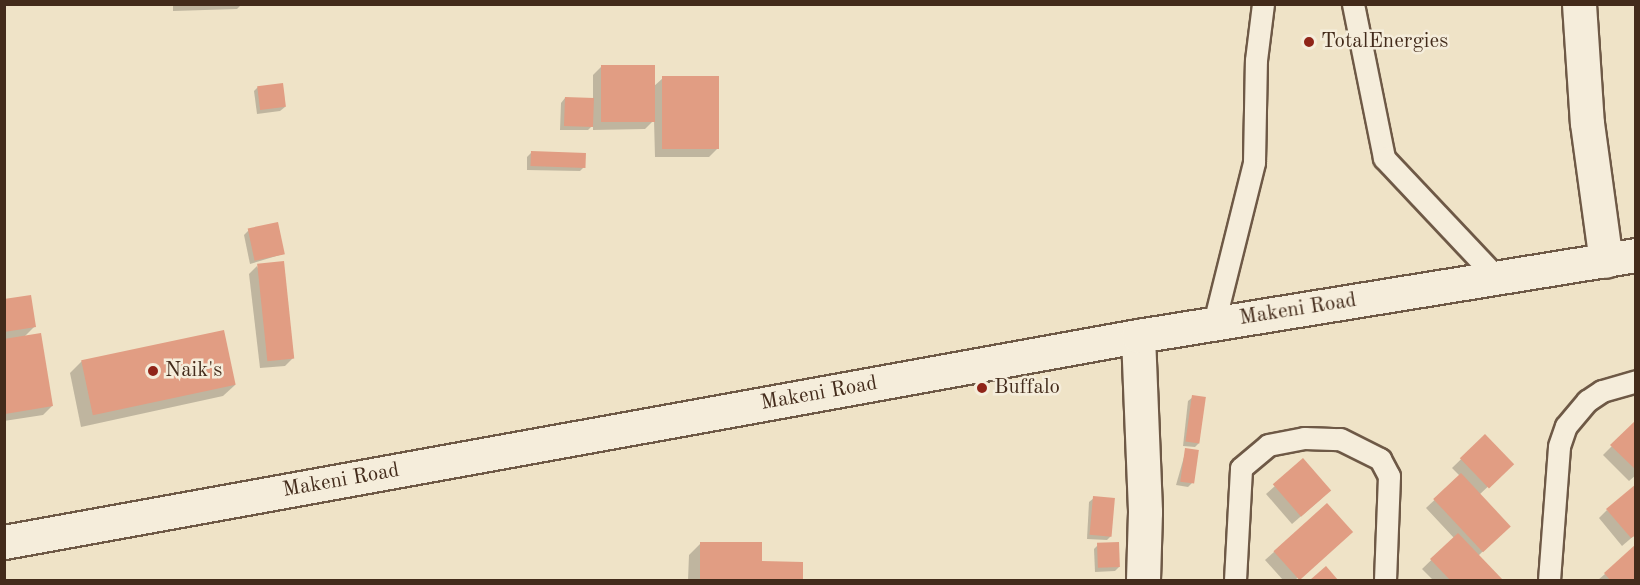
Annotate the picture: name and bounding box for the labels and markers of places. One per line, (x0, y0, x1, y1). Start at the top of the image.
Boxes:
place label: TotalEnergies (1321, 29, 1448, 55)
marker: TotalEnergies (1302, 35, 1316, 49)
place label: Naik's (165, 358, 222, 384)
marker: Naik's (146, 364, 160, 378)
place label: Buffalo (994, 375, 1060, 401)
marker: Buffalo (975, 381, 989, 395)

